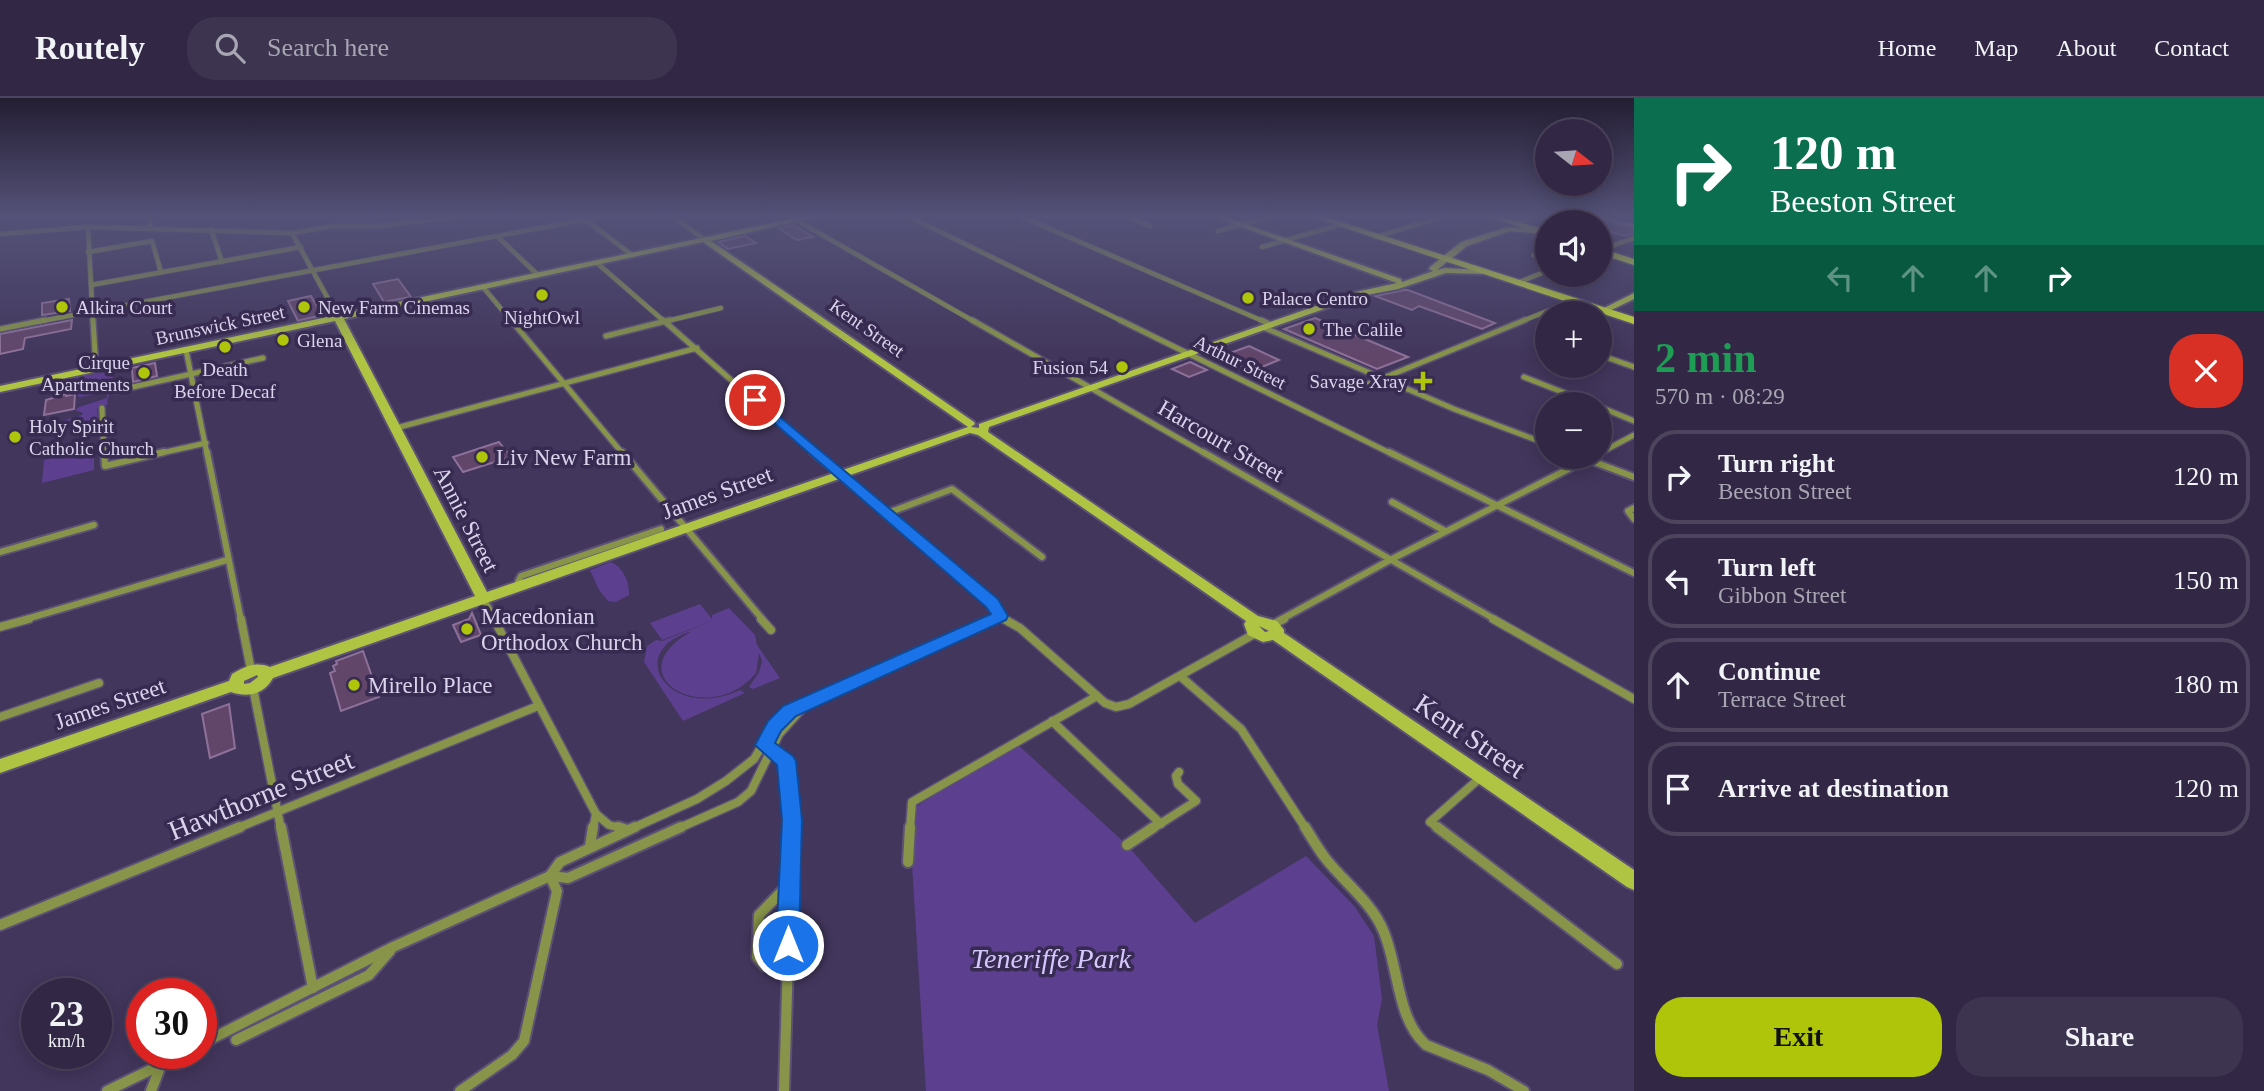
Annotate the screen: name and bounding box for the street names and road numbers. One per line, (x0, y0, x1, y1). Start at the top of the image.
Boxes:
street label: Kent Street (826, 295, 909, 362)
street label: Brunswick Street (154, 301, 287, 349)
street label: Arthur Street (1191, 331, 1290, 394)
street label: Harcourt Street (1154, 395, 1289, 487)
street label: James Street (658, 461, 776, 525)
street label: Annie Street (429, 462, 504, 577)
street label: James Street (51, 673, 169, 735)
street label: Kent Street (1409, 688, 1531, 784)
street label: Hawthorne Street (164, 744, 358, 846)

